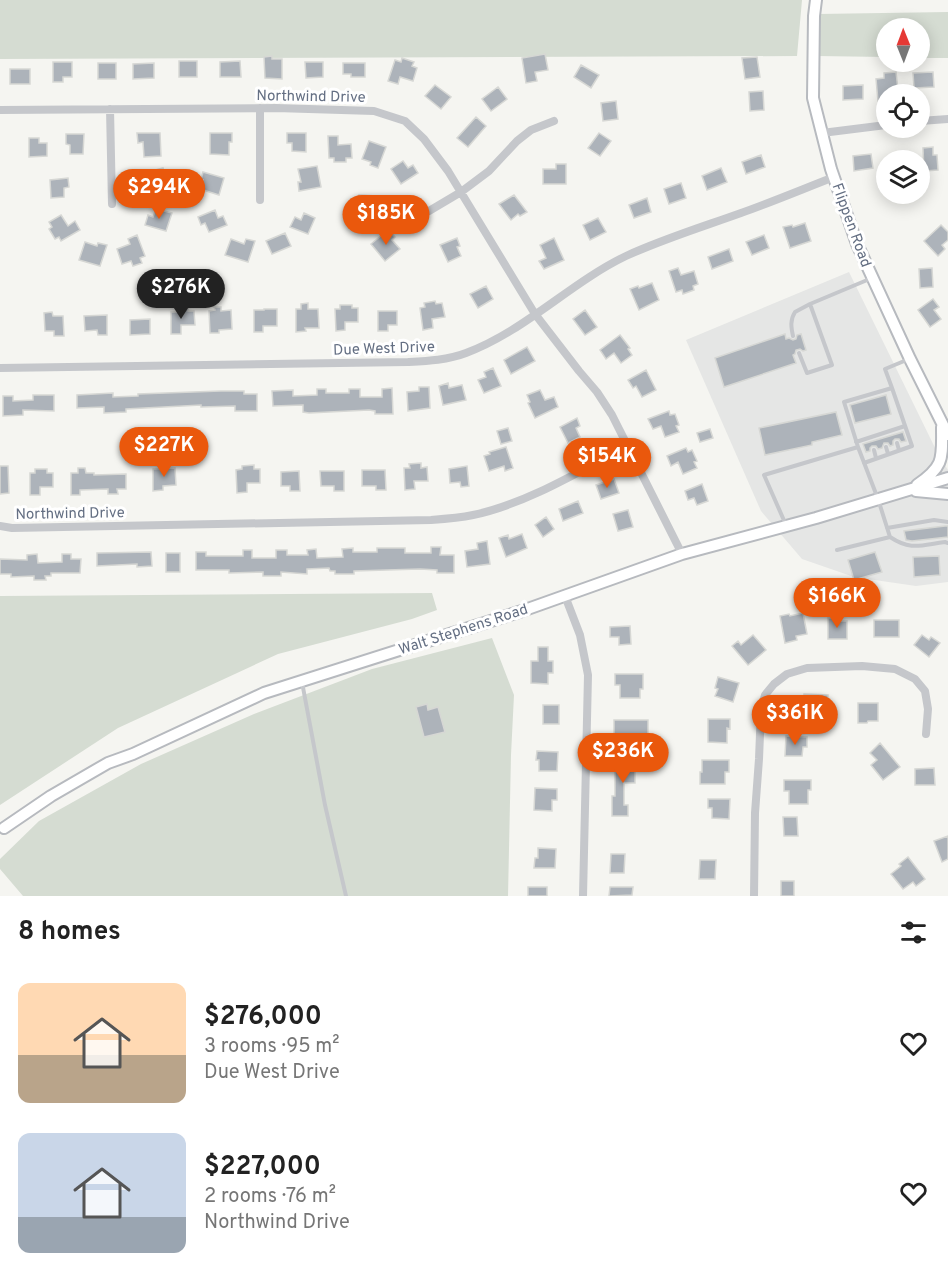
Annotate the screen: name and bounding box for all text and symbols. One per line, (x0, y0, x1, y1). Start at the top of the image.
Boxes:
north arrow (876, 18, 930, 72)
map controls (876, 18, 930, 204)
button: locate (876, 84, 930, 138)
street label: Northwind Drive (256, 87, 366, 108)
button: layers (876, 150, 930, 204)
pin: $294K (117, 169, 201, 220)
text: $294K (127, 175, 191, 201)
street label: Flippen Road (827, 181, 875, 270)
pin: $185K (344, 195, 428, 246)
text: $185K (356, 201, 416, 227)
pin: $276K (139, 269, 223, 320)
text: $276K (151, 275, 211, 301)
street label: Due West Drive (333, 338, 435, 361)
pin: $227K (122, 427, 206, 478)
text: $227K (133, 433, 195, 459)
pin: $154K (565, 438, 649, 489)
text: $154K (577, 444, 637, 470)
street label: Northwind Drive (15, 504, 125, 525)
pin: $166K (795, 578, 879, 629)
text: $166K (808, 584, 866, 610)
street label: Walt Stephens Road (396, 601, 531, 660)
pin: $361K (753, 695, 837, 746)
text: $361K (766, 701, 824, 727)
pin: $236K (581, 733, 665, 784)
text: $236K (592, 739, 654, 765)
text: 8 homes (18, 916, 121, 949)
icon: filters (897, 916, 930, 949)
text: $276,000 (204, 1001, 322, 1034)
icon: home (66, 1007, 138, 1079)
icon: heart (897, 1027, 930, 1060)
text: 3 rooms · 95 m² (204, 1034, 340, 1060)
text: Due West Drive (204, 1060, 340, 1086)
text: $227,000 (204, 1151, 321, 1184)
icon: home (66, 1157, 138, 1229)
icon: heart (897, 1177, 930, 1210)
text: 2 rooms · 76 m² (204, 1184, 336, 1210)
text: Northwind Drive (204, 1210, 350, 1236)

